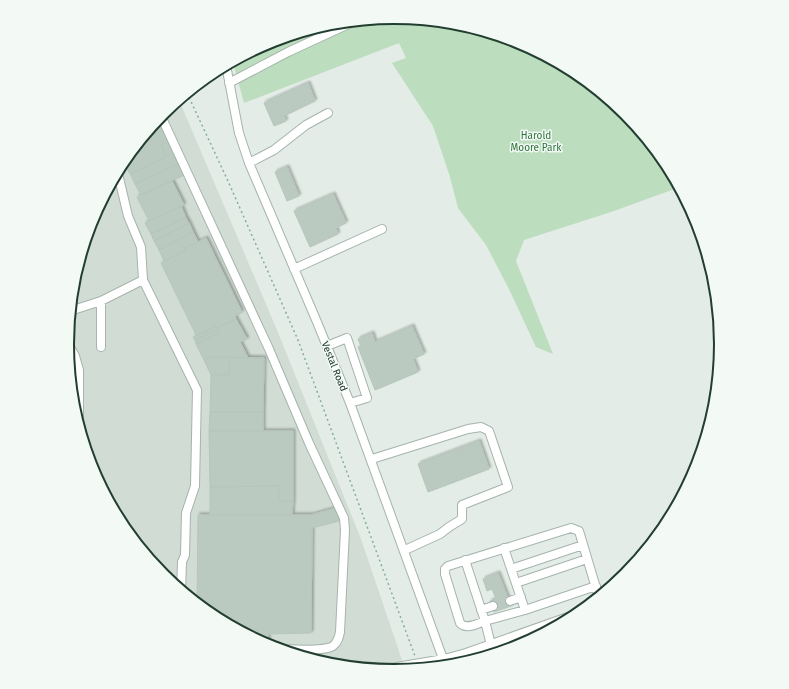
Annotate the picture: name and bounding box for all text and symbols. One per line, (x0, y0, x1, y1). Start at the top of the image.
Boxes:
park label: Harold Moore Park (511, 130, 562, 154)
street label: Vestal Road (319, 340, 350, 393)

